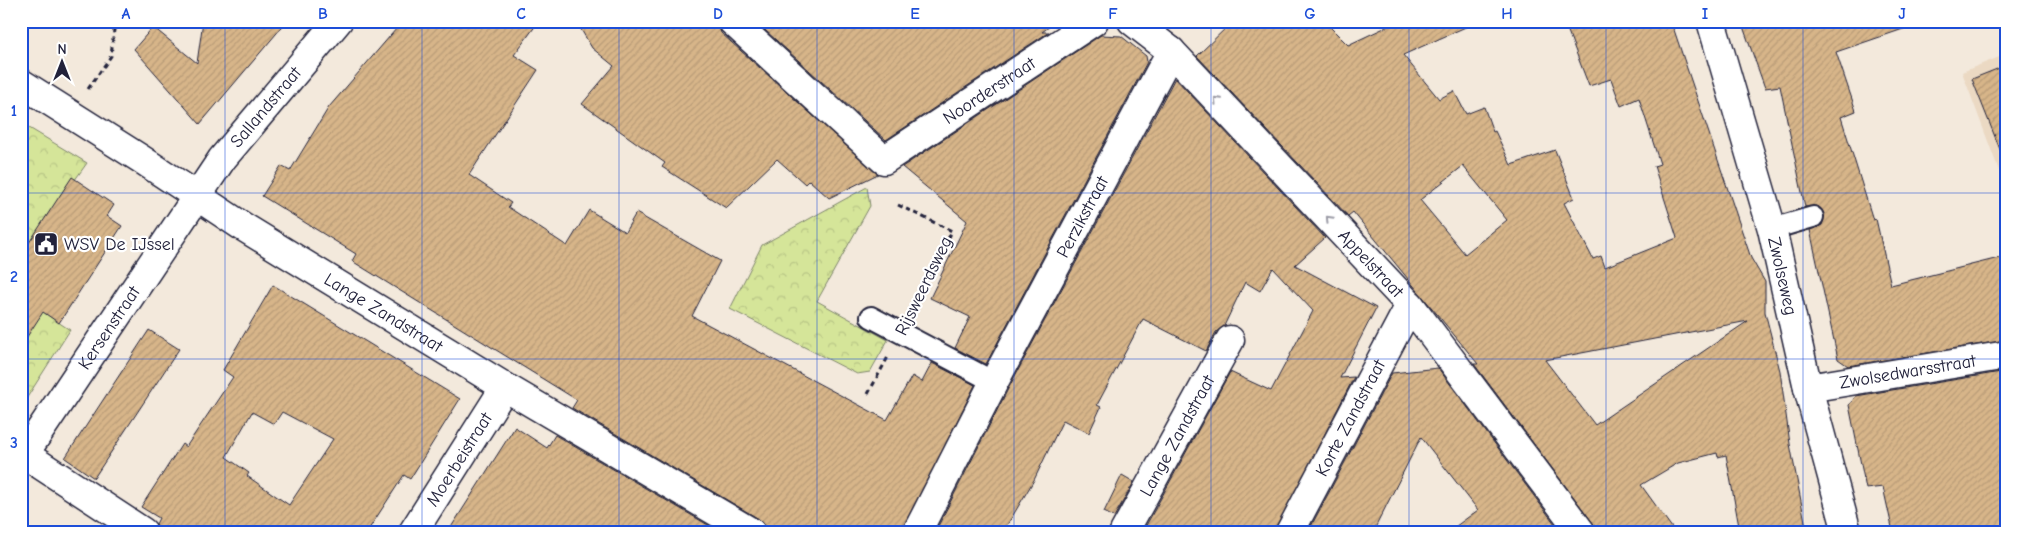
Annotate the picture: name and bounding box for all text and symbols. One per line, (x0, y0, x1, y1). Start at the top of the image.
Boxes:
text: A (122, 5, 131, 23)
text: B (318, 5, 328, 23)
text: C (516, 5, 526, 23)
text: D (713, 5, 723, 23)
text: E (910, 5, 920, 23)
text: F (1108, 5, 1118, 23)
text: G (1304, 5, 1316, 23)
text: H (1501, 5, 1513, 23)
text: I (1702, 5, 1708, 23)
text: J (1898, 5, 1906, 23)
north arrow (38, 38, 88, 88)
text: N (57, 41, 67, 58)
street label: Noorderstraat (939, 52, 1040, 129)
street label: Sallandstraat (226, 62, 306, 152)
one-way arrow (1214, 97, 1223, 106)
text: 1 (11, 102, 17, 120)
street label: Perzikstraat (1052, 172, 1113, 261)
one-way arrow (1326, 215, 1335, 224)
street label: Appelstraat (1334, 225, 1409, 303)
public building icon: WSV De IJssel (33, 231, 59, 257)
street label: Rijsweerdsweg (891, 233, 957, 339)
place label: WSV De IJssel (64, 234, 175, 255)
street label: Zwolseweg (1764, 235, 1802, 317)
text: 2 (10, 268, 18, 286)
street label: Lange Zandstraat (320, 268, 447, 357)
street label: Kersenstraat (74, 281, 145, 373)
street label: Zwolsedwarsstraat (1838, 350, 1978, 393)
street label: Korte Zandstraat (1311, 355, 1390, 480)
street label: Lange Zandstraat (1135, 371, 1219, 500)
street label: Moerbeistraat (422, 408, 497, 510)
text: 3 (10, 434, 18, 452)

